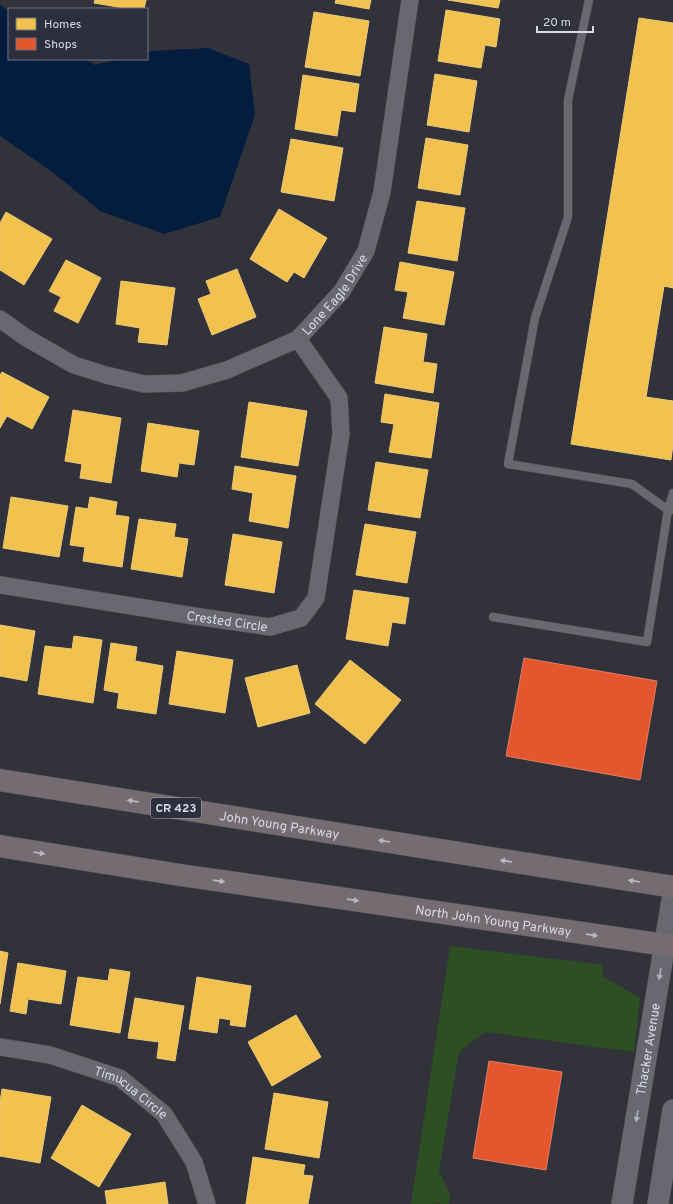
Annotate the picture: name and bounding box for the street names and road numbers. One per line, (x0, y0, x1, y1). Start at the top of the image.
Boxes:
street label: Lone Eagle Drive (299, 252, 372, 339)
street label: Crested Circle (185, 609, 269, 637)
road number: CR 423 (151, 798, 201, 818)
street label: John Young Parkway (218, 809, 340, 844)
street label: North John Young Parkway (414, 903, 572, 941)
street label: Thacker Avenue (634, 1002, 665, 1097)
street label: Timucua Circle (92, 1064, 170, 1124)

